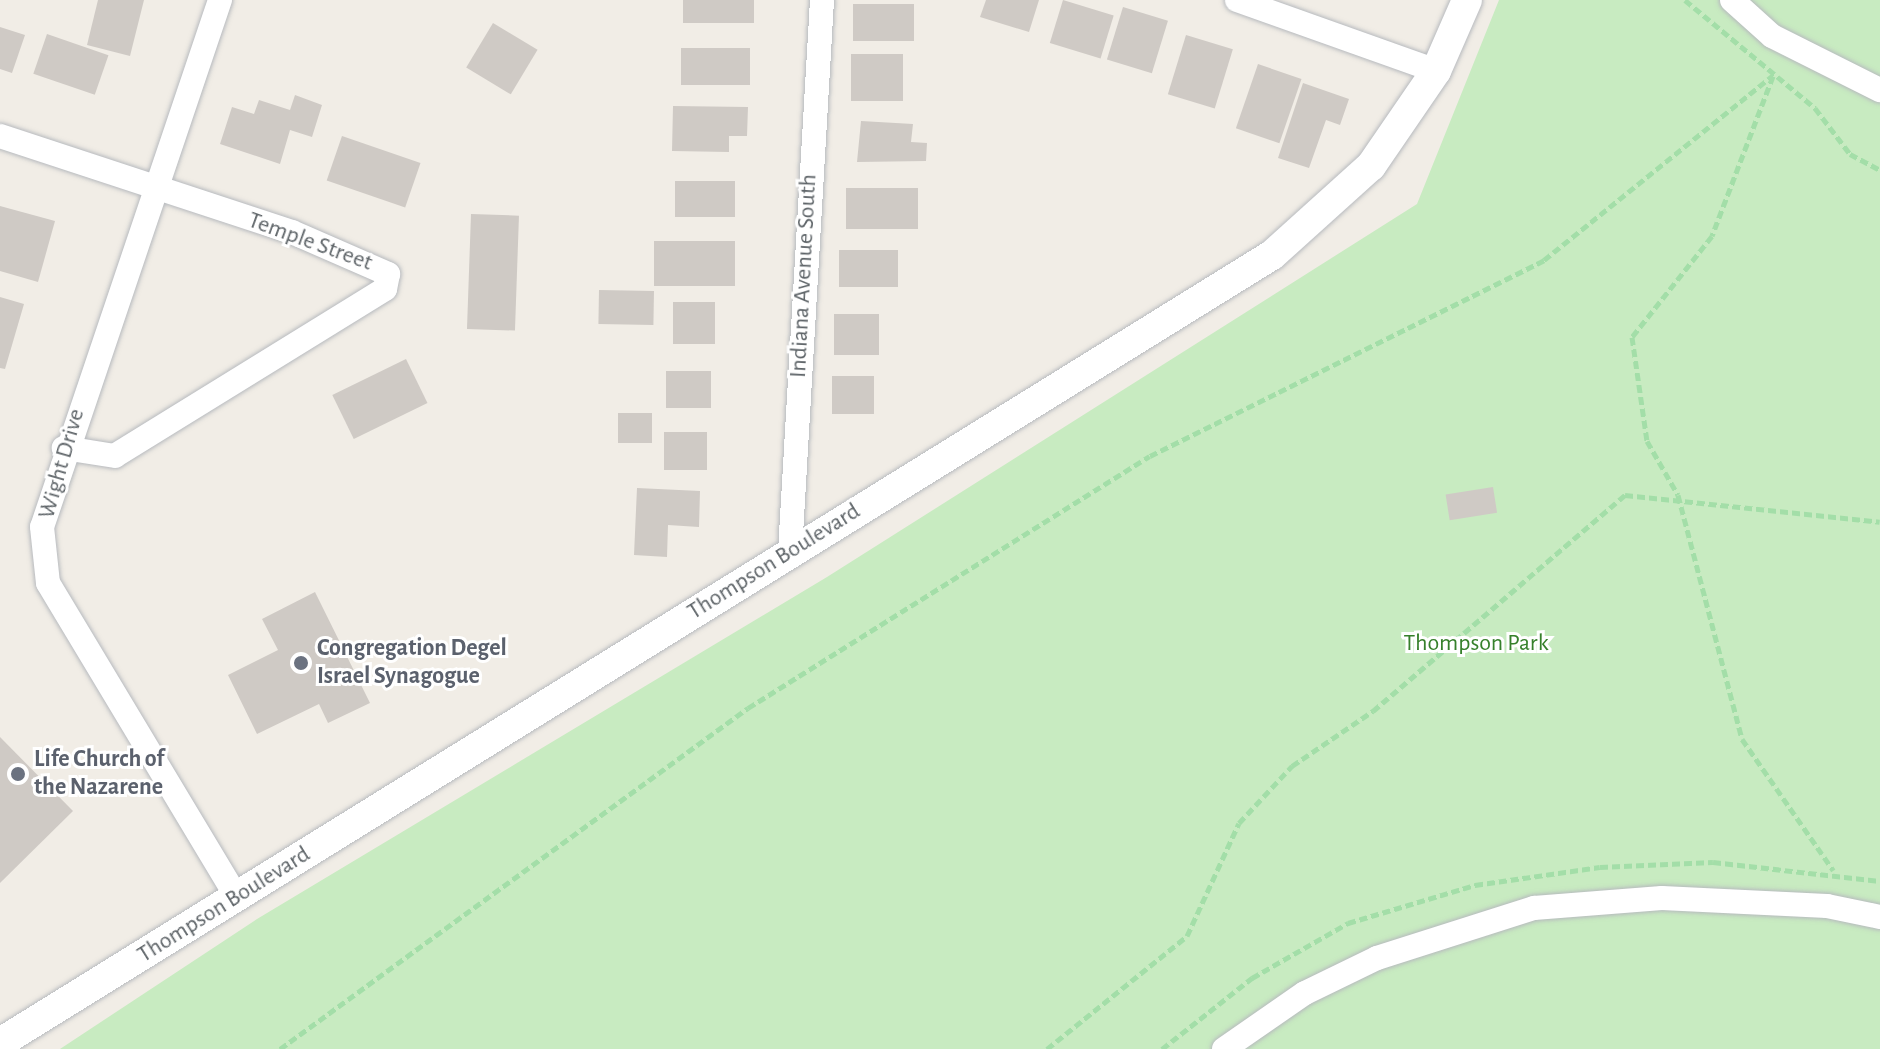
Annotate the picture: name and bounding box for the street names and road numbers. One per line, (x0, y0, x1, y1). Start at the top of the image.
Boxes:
street label: Indiana Avenue South (784, 173, 824, 379)
street label: Temple Street (244, 206, 376, 278)
street label: Wight Drive (33, 406, 91, 522)
street label: Thompson Boulevard (682, 497, 866, 627)
street label: Thompson Boulevard (132, 840, 316, 970)

